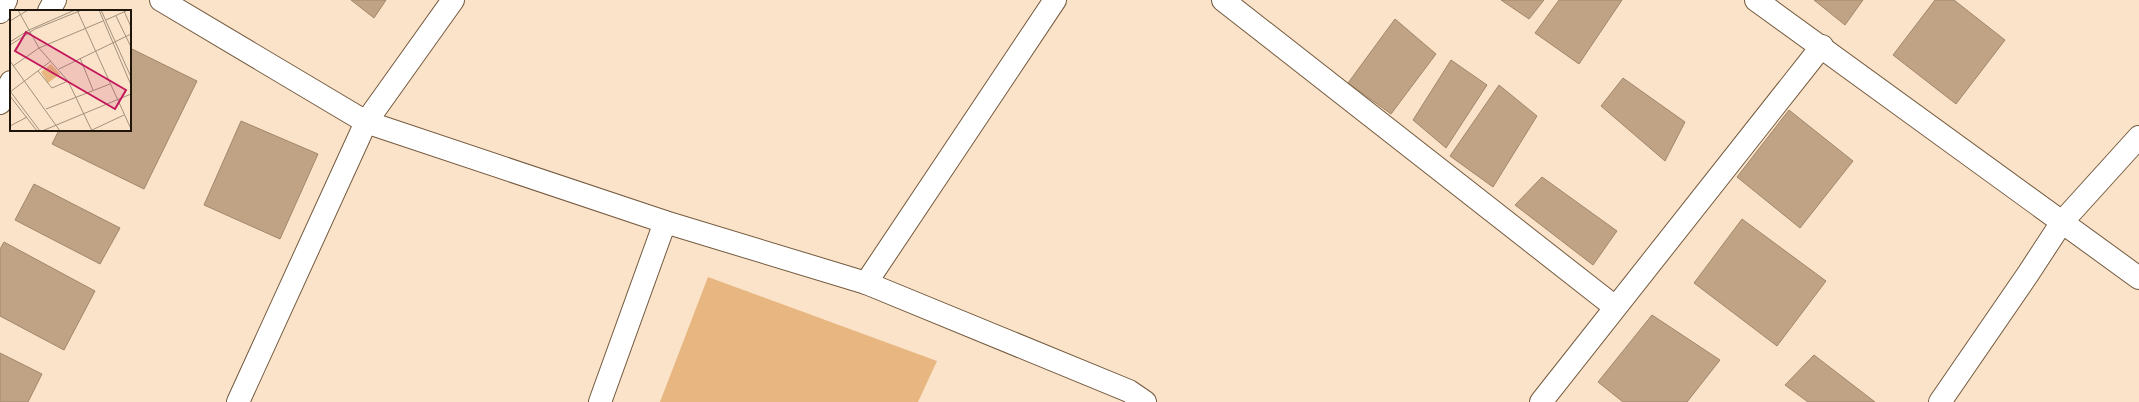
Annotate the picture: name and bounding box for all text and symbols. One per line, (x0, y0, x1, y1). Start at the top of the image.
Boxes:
inset map (10, 10, 131, 131)

